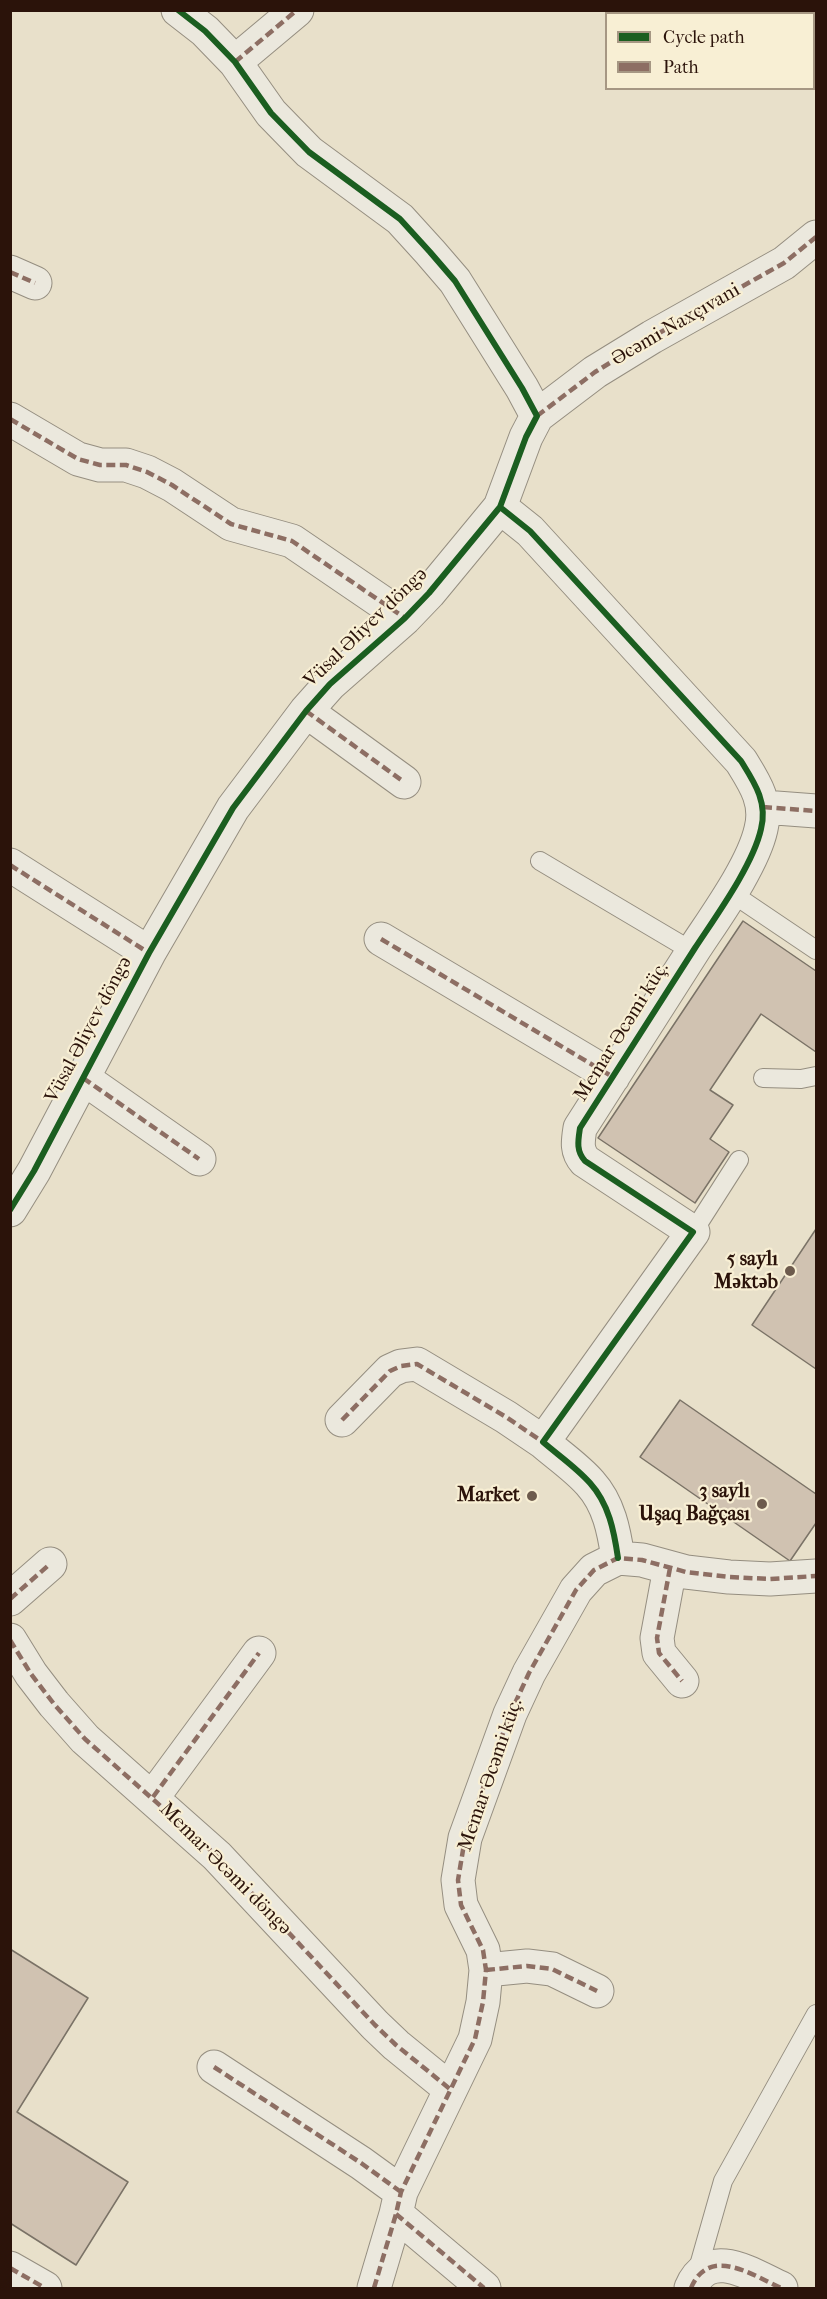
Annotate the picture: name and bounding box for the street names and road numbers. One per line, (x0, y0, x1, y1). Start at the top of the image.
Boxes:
street label: Əcəmi Naxçıvani (607, 278, 745, 372)
street label: Vüsal Əliyev döngə (299, 563, 433, 693)
street label: Vüsal Əliyev döngə (40, 953, 138, 1107)
street label: Memar Əcəmi küç. (569, 958, 675, 1106)
street label: Memar Əcəmi küç. (454, 1696, 528, 1854)
street label: Memar Əcəmi döngə (154, 1798, 296, 1940)

